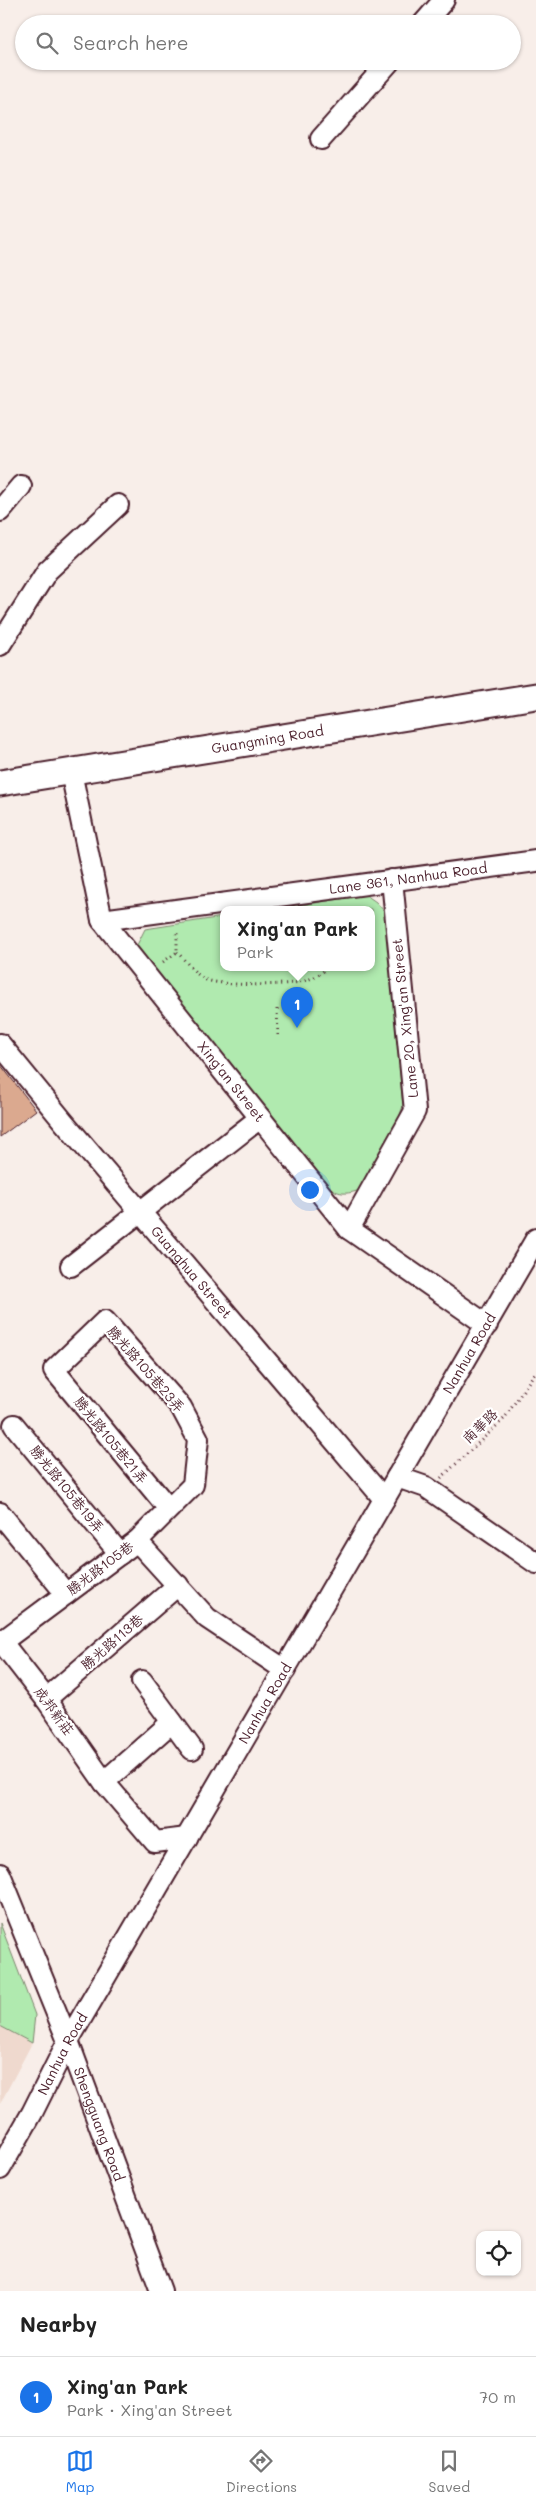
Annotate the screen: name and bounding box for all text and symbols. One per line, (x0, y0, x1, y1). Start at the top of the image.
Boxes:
search box (15, 15, 521, 70)
icon: search (33, 29, 61, 57)
text: Search here (73, 30, 189, 55)
street label: Guangming Road (210, 721, 325, 758)
street label: Lane 361, Nanhua Road (328, 858, 488, 898)
popup (220, 906, 375, 971)
text: Xing'an Park (237, 916, 358, 941)
street label: Lane 20, Xing'an Street (387, 937, 422, 1099)
text: Park (237, 941, 273, 962)
pin: 1 (281, 987, 313, 1028)
street label: Xing'an Street (193, 1037, 270, 1125)
your location (297, 1177, 323, 1203)
street label: Guanghua Street (147, 1222, 237, 1322)
street label: Nanhua Road (438, 1309, 500, 1397)
street label: 勝光路105巷23弄 (103, 1321, 189, 1416)
street label: 勝光路105巷21弄 (70, 1392, 152, 1487)
street label: 南華路 (458, 1404, 501, 1447)
street label: 勝光路105巷19弄 (26, 1441, 109, 1536)
street label: 勝光路105巷 (62, 1536, 138, 1599)
street label: 勝光路113巷 (76, 1609, 148, 1674)
street label: Nanhua Road (234, 1659, 296, 1747)
street label: 成邦新莊 (30, 1682, 79, 1739)
street label: Nanhua Road (33, 2009, 92, 2098)
street label: Shengguang Road (70, 2064, 129, 2184)
map controls (476, 2231, 521, 2276)
button: locate (476, 2231, 521, 2276)
text: Nearby (20, 2310, 97, 2337)
text: Xing'an Park (67, 2374, 188, 2399)
text: 1 (32, 2386, 40, 2407)
text: 70 m (479, 2386, 516, 2407)
text: Park · Xing'an Street (67, 2399, 233, 2420)
tab: Map (66, 2447, 94, 2496)
tab: Directions (226, 2447, 297, 2496)
tab: Saved (429, 2447, 470, 2496)

